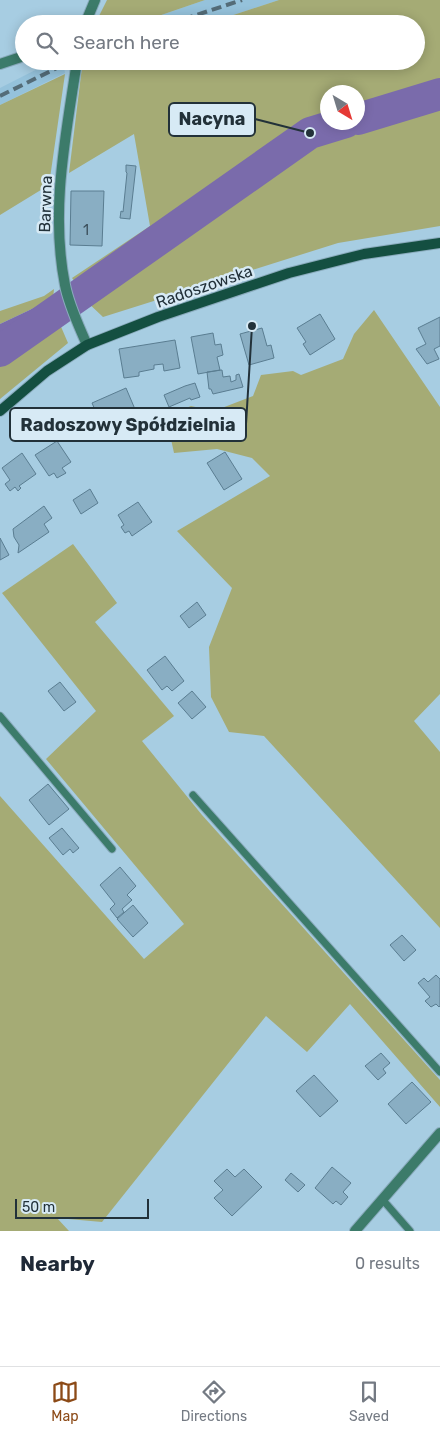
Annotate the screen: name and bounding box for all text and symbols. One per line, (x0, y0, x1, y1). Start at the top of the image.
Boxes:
search box (15, 15, 425, 70)
icon: search (33, 29, 61, 57)
text: Search here (73, 31, 180, 54)
north arrow (320, 85, 365, 130)
callout: Nacyna (169, 103, 255, 136)
text: Nacyna (179, 108, 245, 130)
street label: Barwna (35, 175, 56, 233)
house number: 1 (83, 222, 89, 239)
street label: Radoszowska (153, 261, 255, 312)
callout: Radoszowy Spółdzielnia (10, 408, 246, 441)
text: Radoszowy Spółdzielnia (20, 414, 236, 436)
scale bar (15, 1196, 149, 1219)
text: 50 m (22, 1199, 55, 1216)
text: Nearby (20, 1251, 95, 1276)
text: 0 results (355, 1254, 420, 1273)
tab: Map (51, 1378, 79, 1425)
tab: Directions (181, 1378, 247, 1425)
tab: Saved (349, 1378, 389, 1425)

